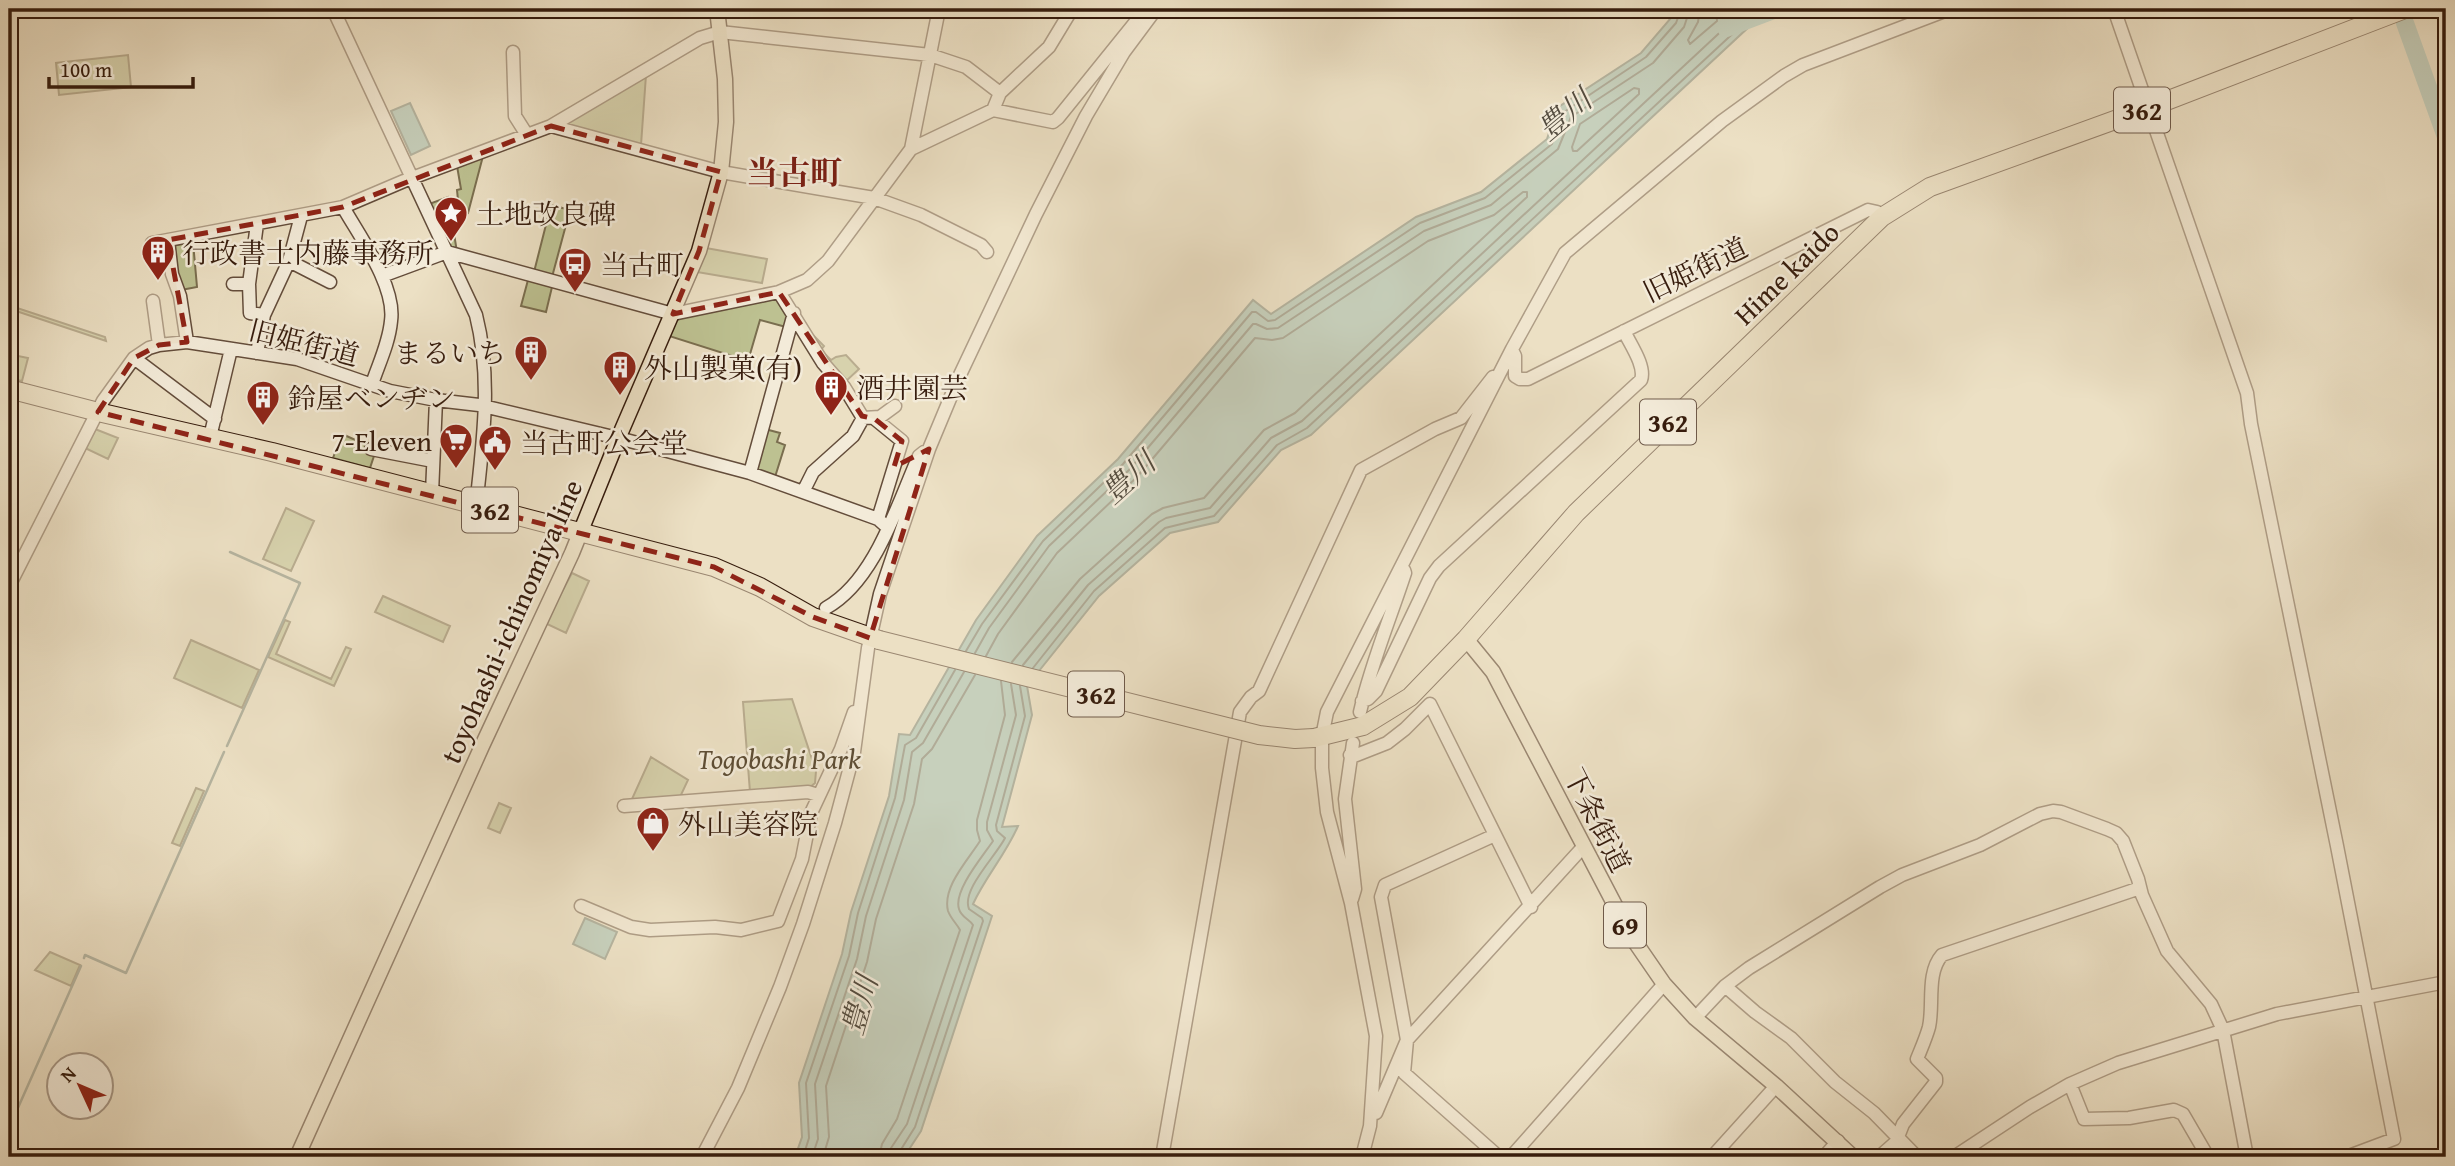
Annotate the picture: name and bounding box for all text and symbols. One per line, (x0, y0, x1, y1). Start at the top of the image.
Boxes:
scale bar (49, 46, 192, 90)
text: 100 m (60, 54, 112, 85)
water label: 豊川 (1527, 76, 1603, 150)
road number: 362 (2114, 88, 2170, 132)
district label: 当古町 (746, 149, 842, 196)
place label: 土地改良碑 (476, 193, 616, 234)
place icon: 土地改良碑 (432, 194, 470, 243)
street label: Hime kaido (1724, 212, 1848, 334)
street label: 旧姫街道 (1636, 226, 1754, 312)
place label: 行政書士内藤事務所 (182, 232, 434, 273)
building icon: 行政書士内藤事務所 (139, 233, 177, 282)
place label: 当古町 (600, 244, 684, 285)
bus stop icon: 当古町 (556, 245, 594, 294)
street label: 旧姫街道 (245, 309, 363, 375)
place label: まるいち (394, 332, 506, 373)
building icon: まるいち (512, 333, 550, 382)
place label: 外山製菓(有) (644, 347, 802, 388)
building icon: 外山製菓(有) (601, 348, 639, 397)
place label: 酒井園芸 (856, 367, 968, 408)
building icon: 酒井園芸 (812, 368, 850, 417)
place label: 鈴屋ベンヂン (288, 377, 455, 418)
building icon: 鈴屋ベンヂン (244, 378, 282, 427)
road number: 362 (1640, 400, 1696, 444)
place label: 7-Eleven (332, 420, 432, 461)
supermarket icon: 7-Eleven (437, 421, 475, 470)
place label: 当古町公会堂 (520, 422, 688, 463)
public building icon: 当古町公会堂 (476, 423, 514, 472)
water label: 豊川 (1091, 439, 1167, 513)
street label: toyohashi-ichinomiya line (430, 473, 592, 769)
road number: 362 (462, 488, 518, 532)
road number: 362 (1068, 672, 1124, 716)
park label: Togobashi Park (697, 738, 861, 779)
street label: 下条街道 (1554, 761, 1642, 879)
place label: 外山美容院 (678, 803, 818, 844)
shop icon: 外山美容院 (634, 804, 672, 853)
road number: 69 (1604, 902, 1646, 948)
water label: 豊川 (830, 967, 889, 1040)
north arrow (46, 1050, 116, 1120)
text: N (53, 1060, 82, 1088)

